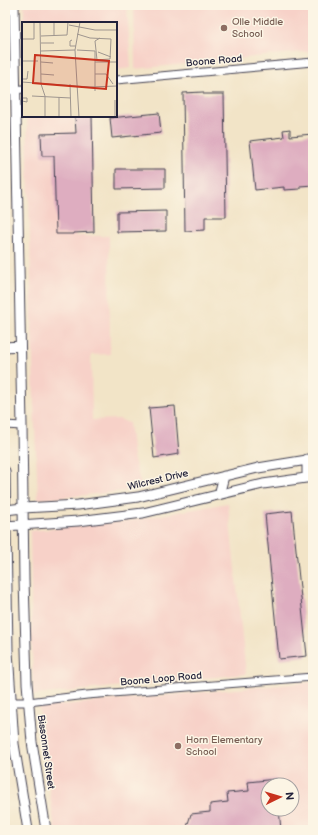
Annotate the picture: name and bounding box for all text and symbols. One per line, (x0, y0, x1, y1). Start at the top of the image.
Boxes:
place label: Olle Middle School (232, 16, 283, 40)
inset map (22, 22, 117, 117)
marker: Olle Middle School (219, 23, 229, 33)
street label: Boone Road (185, 53, 243, 69)
street label: Wilcrest Drive (126, 467, 190, 493)
street label: Boone Loop Road (120, 669, 203, 689)
street label: Bissonnet Street (35, 714, 57, 790)
place label: Horn Elementary School (186, 734, 263, 758)
marker: Horn Elementary School (173, 741, 183, 751)
north arrow (260, 777, 300, 817)
text: N (283, 791, 296, 801)

